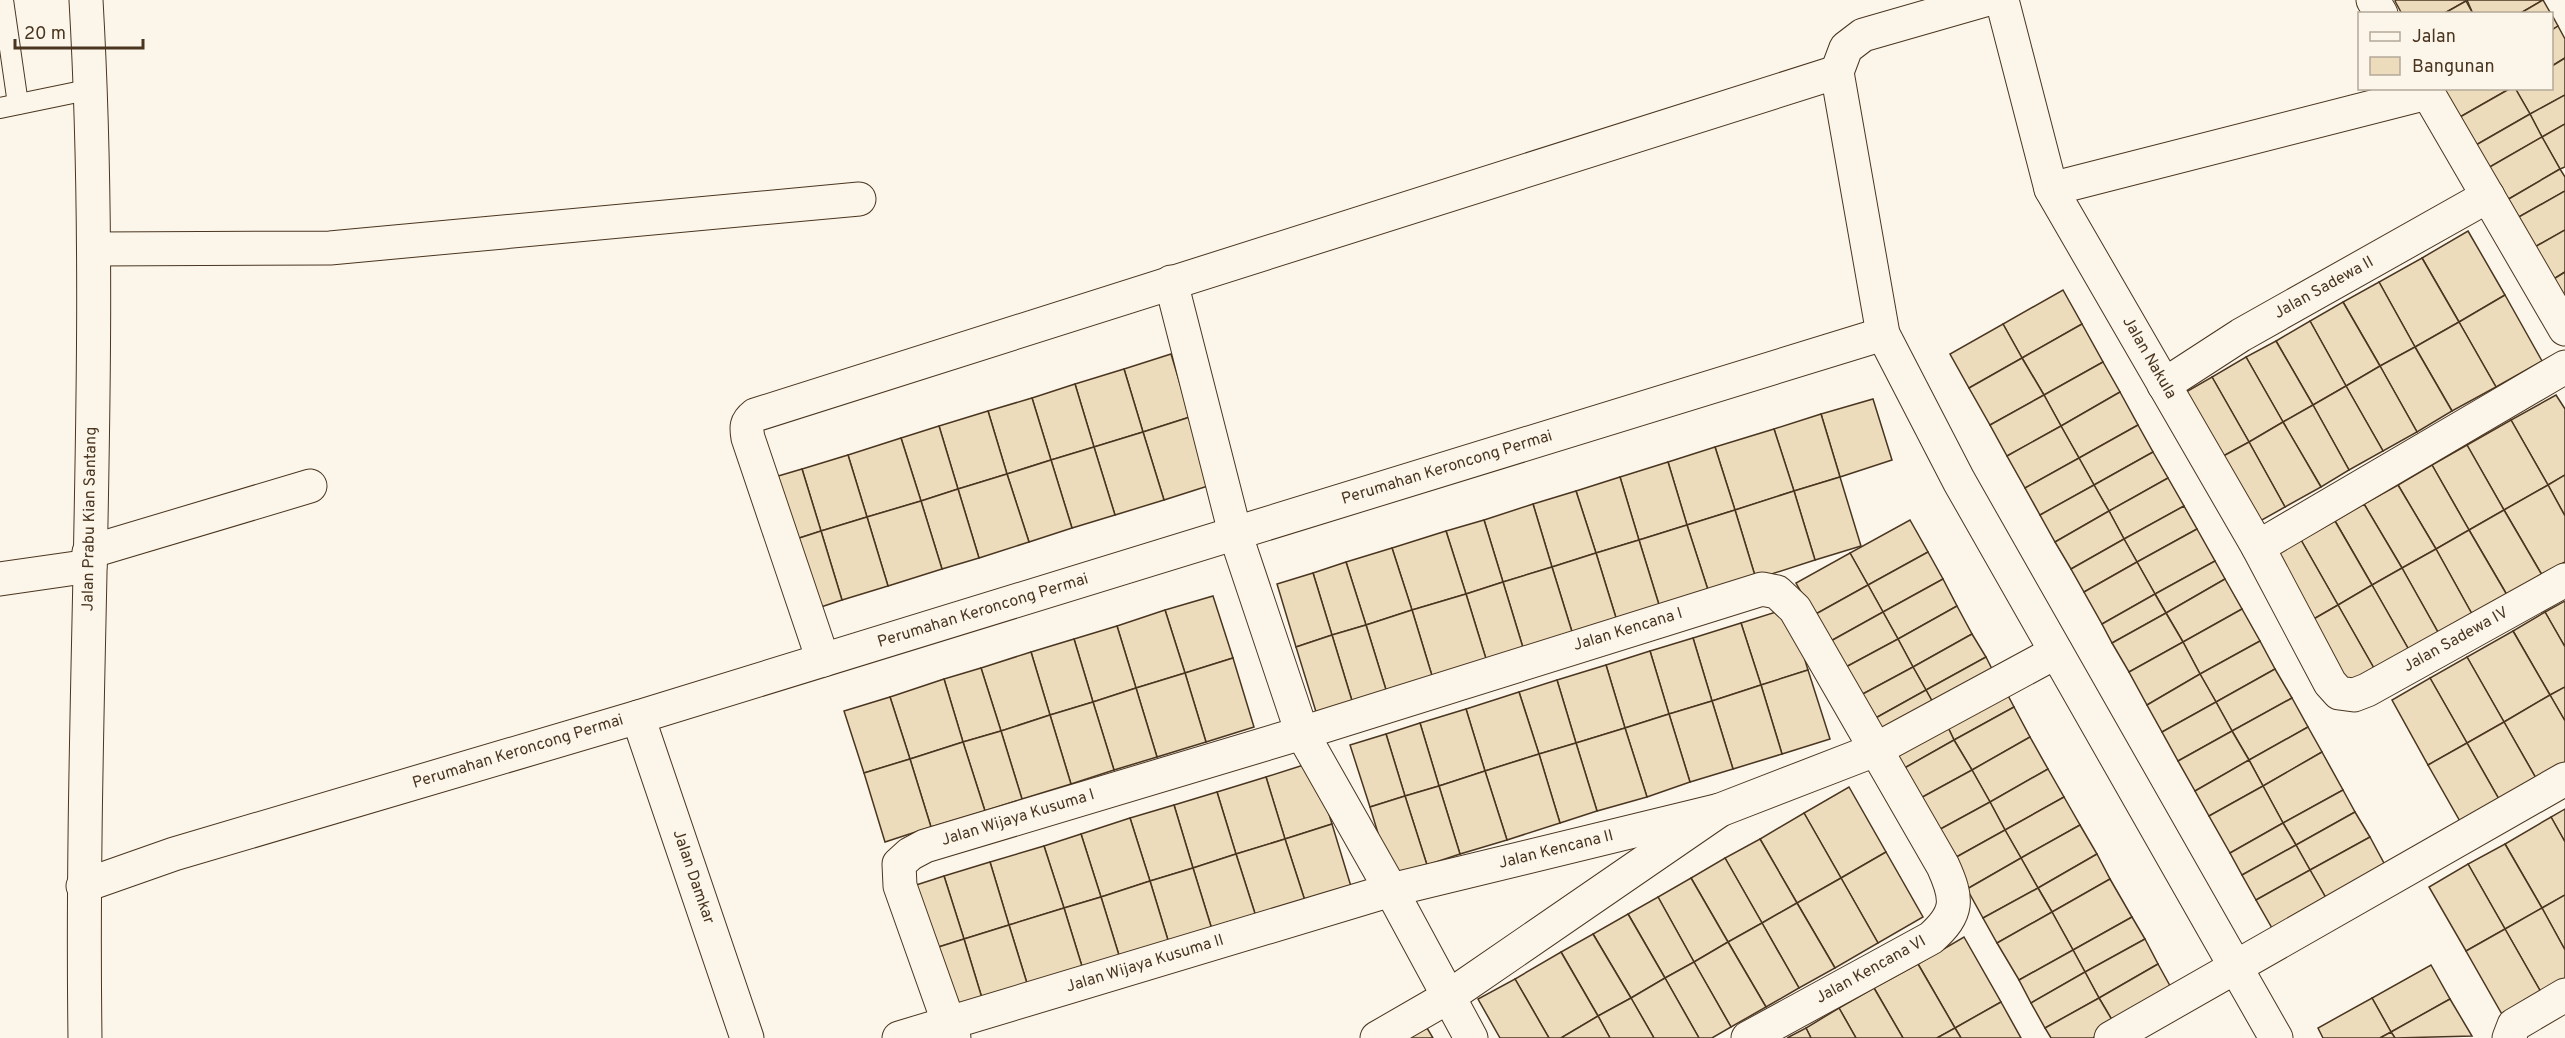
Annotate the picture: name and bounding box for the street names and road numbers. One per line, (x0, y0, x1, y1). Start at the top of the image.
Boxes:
street label: Jalan Sadewa II (2271, 252, 2377, 324)
street label: Jalan Nakula (2117, 313, 2181, 403)
street label: Perumahan Keroncong Permai (1339, 426, 1555, 510)
street label: Jalan Prabu Kian Santang (78, 427, 102, 611)
street label: Perumahan Keroncong Permai (875, 569, 1091, 653)
street label: Jalan Sadewa IV (2400, 603, 2512, 677)
street label: Jalan Kencana I (1571, 604, 1685, 656)
street label: Perumahan Keroncong Permai (410, 710, 626, 794)
street label: Jalan Wijaya Kusuma I (939, 785, 1097, 851)
street label: Jalan Kencana II (1497, 826, 1615, 874)
street label: Jalan Damkar (668, 827, 718, 927)
street label: Jalan Wijaya Kusuma II (1064, 930, 1226, 998)
street label: Jalan Kencana VI (1812, 931, 1930, 1009)

